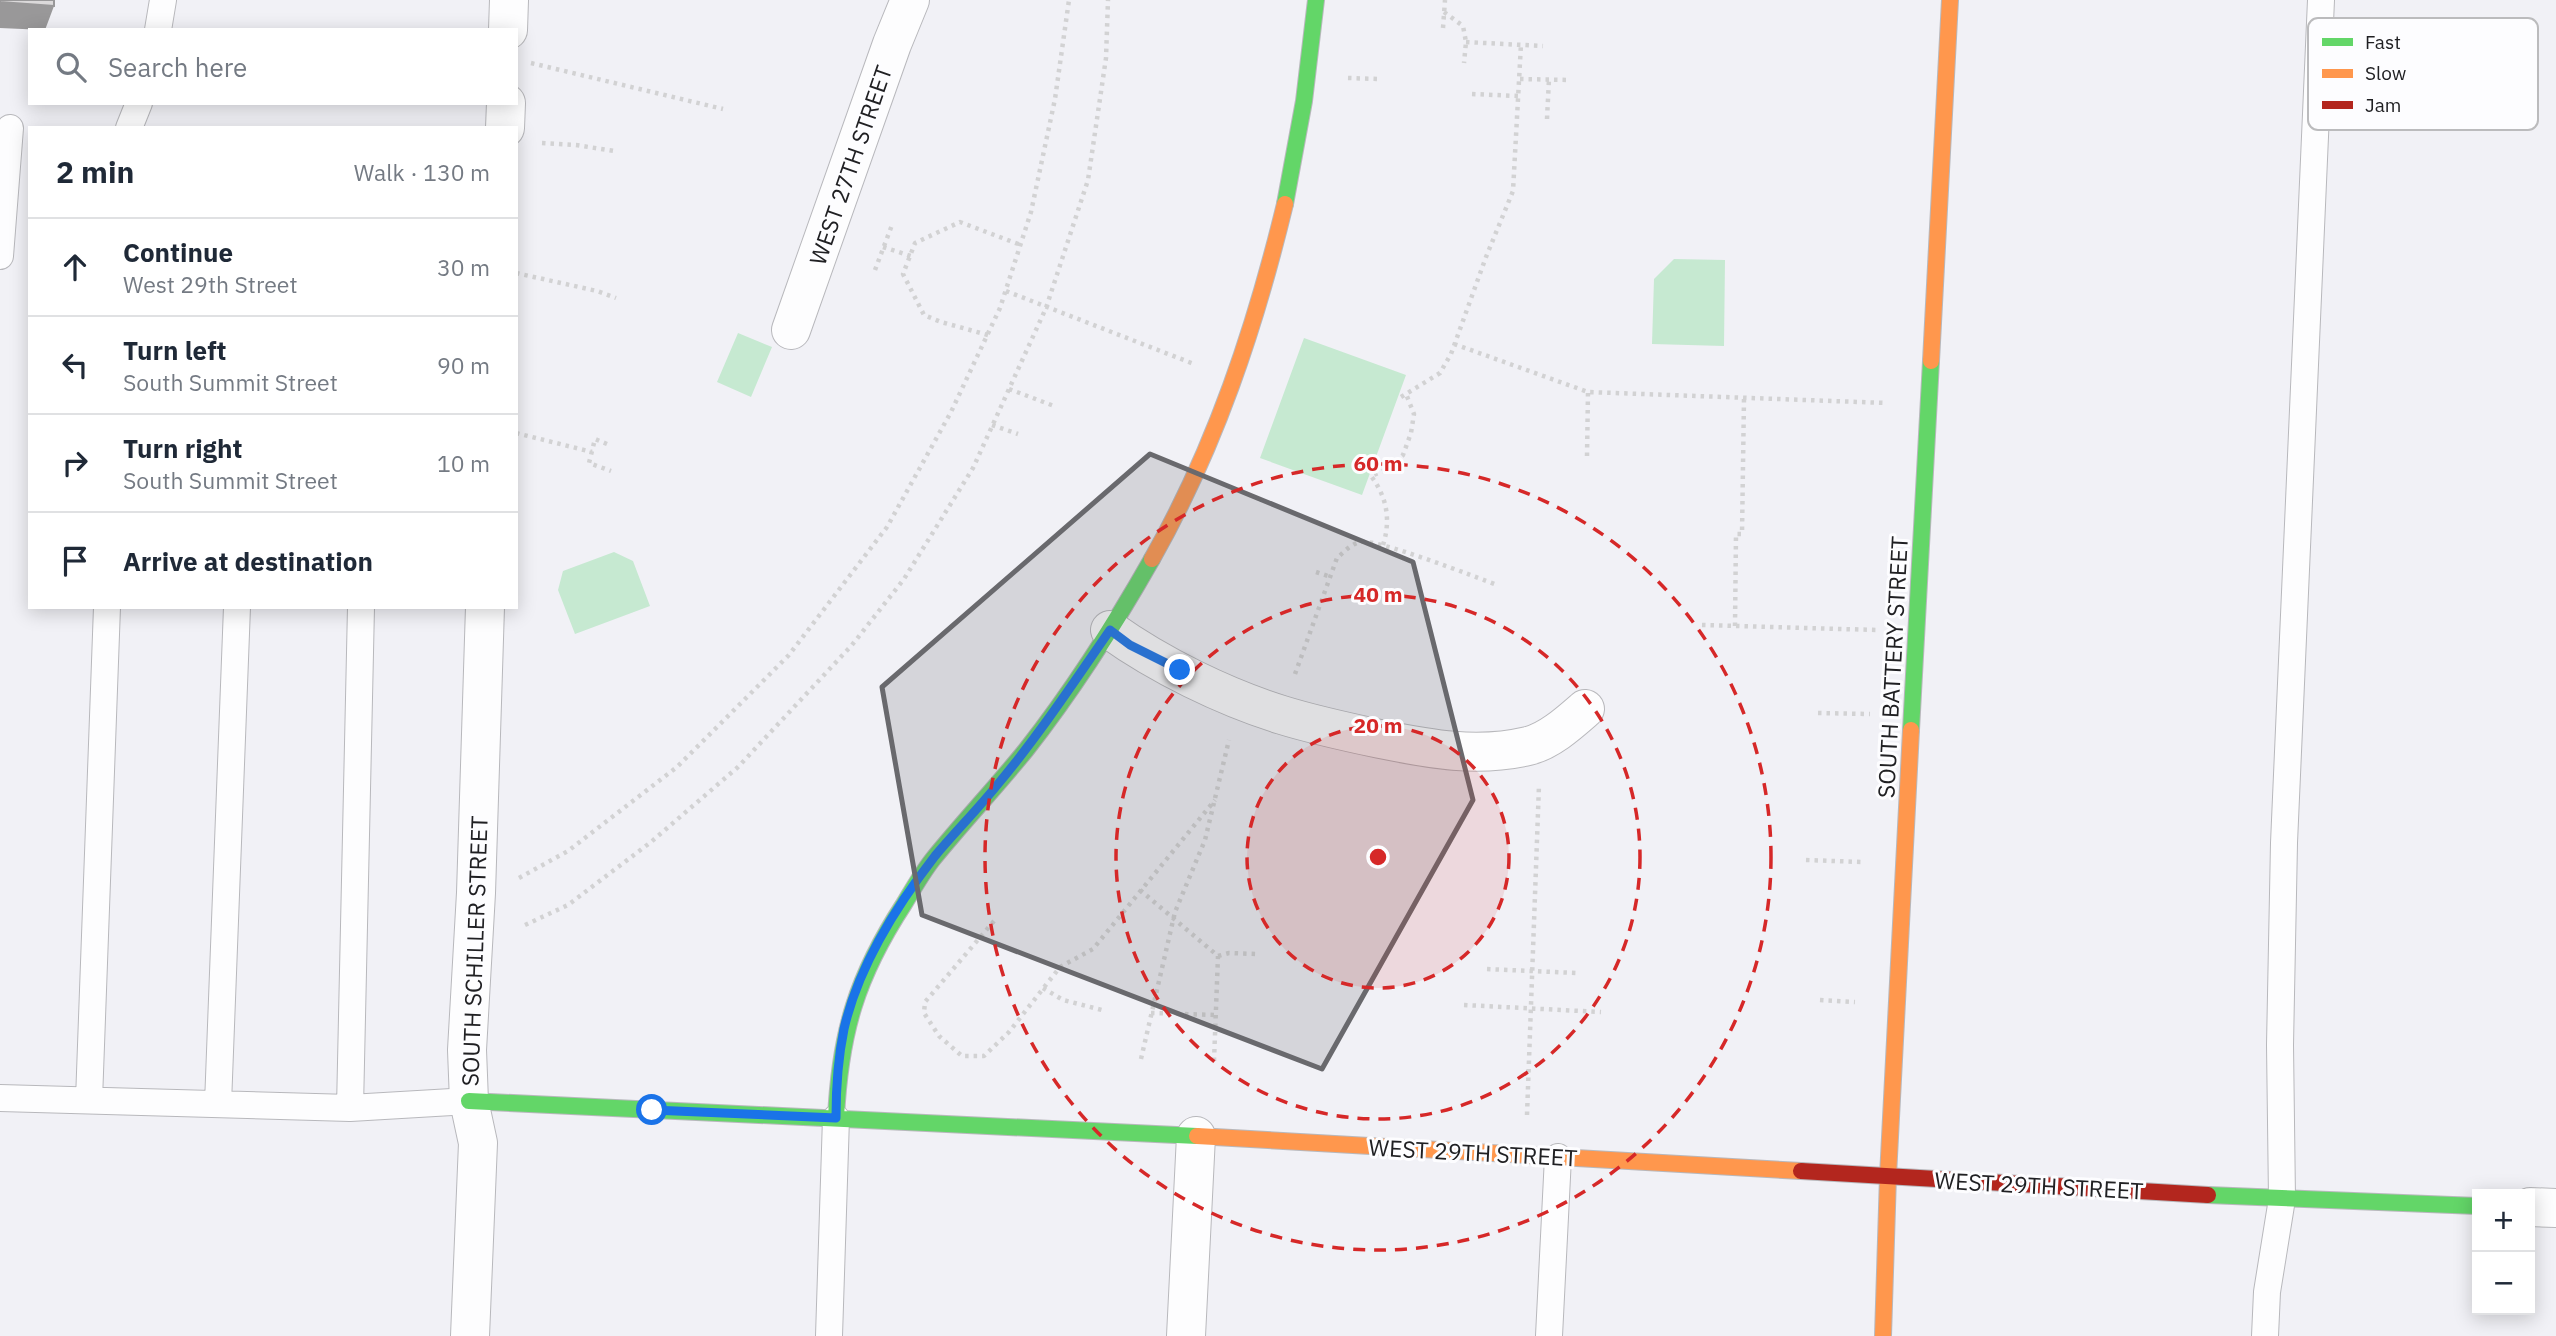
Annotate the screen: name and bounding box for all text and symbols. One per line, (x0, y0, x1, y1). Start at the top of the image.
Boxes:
legend (2308, 18, 2538, 130)
search box (28, 28, 518, 105)
text: Fast (2365, 30, 2401, 54)
icon: search (52, 48, 90, 86)
text: Search here (108, 50, 247, 84)
street label: WEST 27TH STREET (802, 61, 898, 269)
text: Slow (2365, 61, 2406, 85)
text: Jam (2365, 93, 2401, 117)
text: 2 min (56, 152, 134, 191)
text: Walk · 130 m (354, 157, 490, 187)
text: Continue (123, 235, 233, 269)
icon: ahead (56, 248, 94, 286)
text: 30 m (437, 252, 490, 282)
text: West 29th Street (123, 269, 298, 299)
text: Turn left (123, 333, 226, 367)
icon: left (56, 346, 94, 384)
text: 90 m (437, 350, 490, 380)
text: South Summit Street (123, 367, 338, 397)
text: Turn right (123, 431, 242, 465)
icon: right (56, 444, 94, 482)
text: 10 m (437, 448, 490, 478)
text: 60 m (1354, 449, 1402, 477)
text: South Summit Street (123, 465, 338, 495)
street label: SOUTH BATTERY STREET (1870, 535, 1914, 799)
icon: arrive (56, 542, 94, 580)
text: Arrive at destination (123, 544, 373, 578)
text: 40 m (1354, 580, 1402, 608)
route end (1164, 654, 1195, 685)
text: 20 m (1354, 711, 1402, 739)
street label: SOUTH SCHILLER STREET (454, 815, 494, 1087)
centre of rings (1366, 845, 1390, 869)
route start (636, 1094, 667, 1125)
street label: WEST 29TH STREET (1368, 1132, 1578, 1172)
street label: WEST 29TH STREET (1934, 1165, 2144, 1205)
map controls (2472, 1189, 2535, 1315)
button: + (2472, 1189, 2535, 1252)
button: − (2472, 1252, 2535, 1315)

